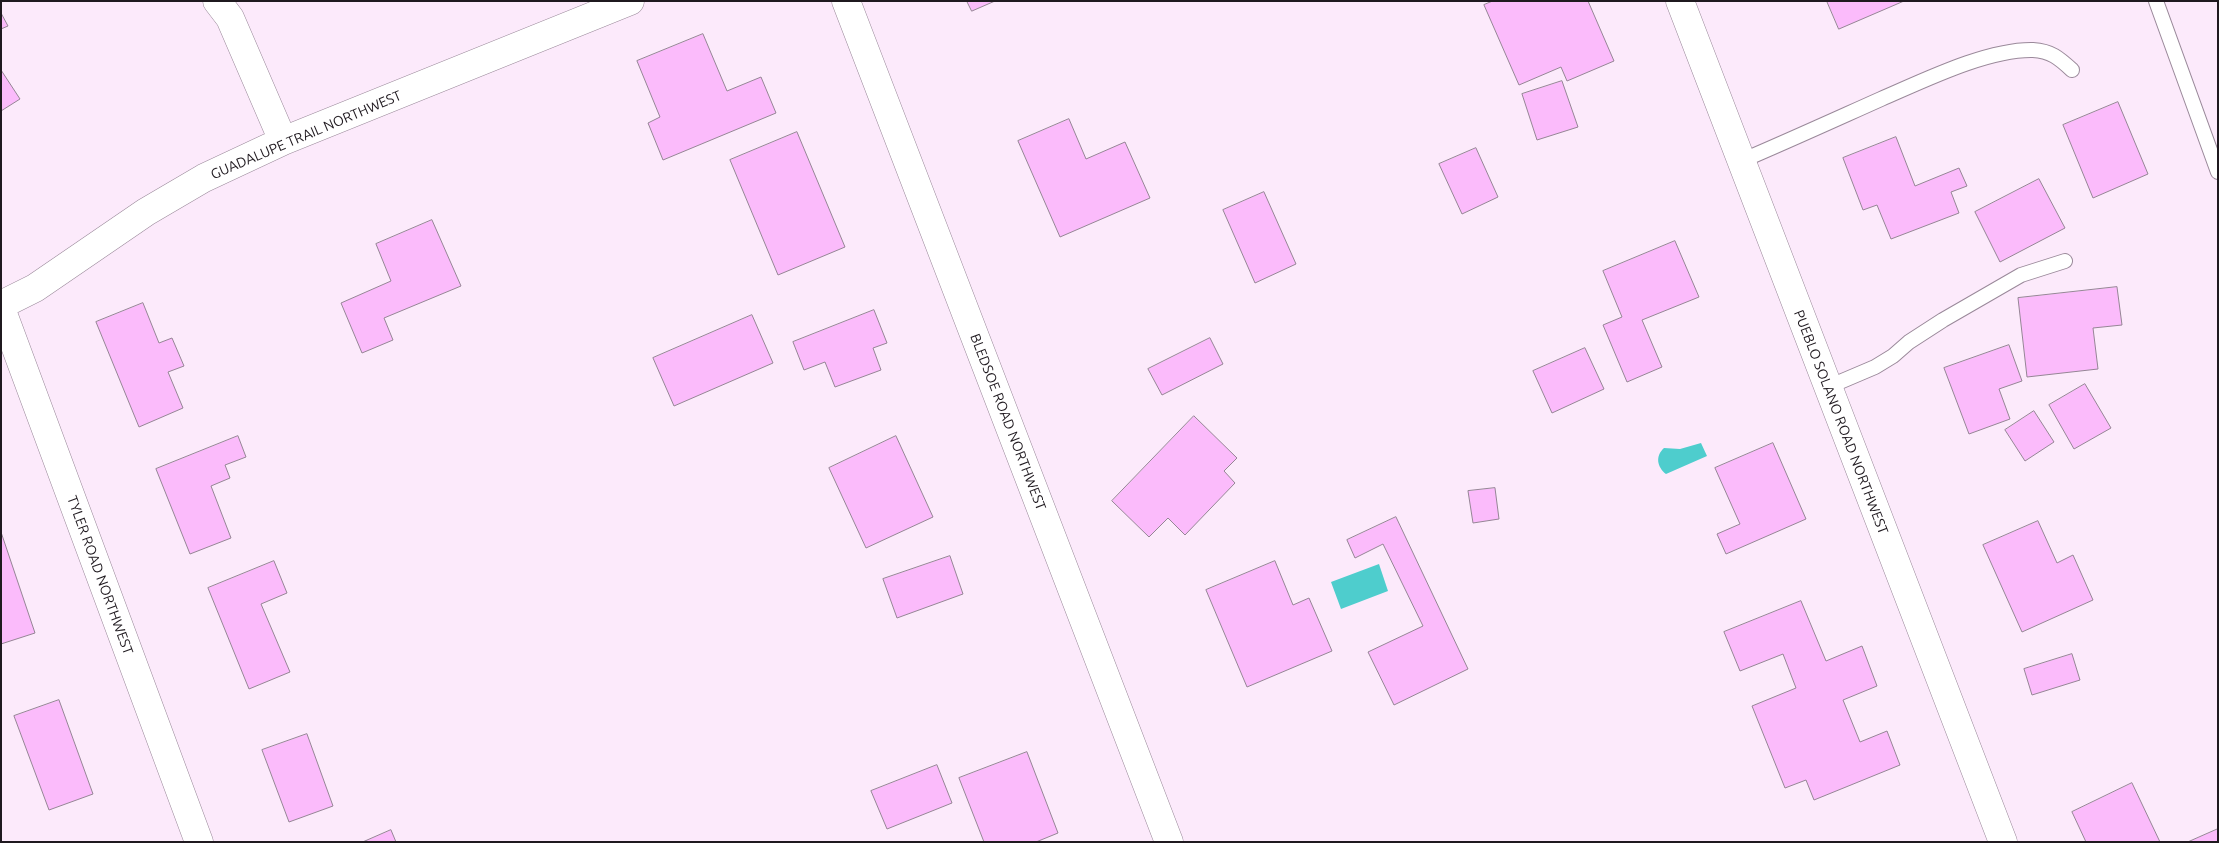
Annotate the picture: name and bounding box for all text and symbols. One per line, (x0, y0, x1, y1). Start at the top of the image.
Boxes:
street label: GUADALUPE TRAIL NORTHWEST (208, 87, 404, 183)
street label: PUEBLO SOLANO ROAD NORTHWEST (1790, 307, 1892, 537)
street label: BLEDSOE ROAD NORTHWEST (967, 331, 1049, 513)
street label: TYLER ROAD NORTHWEST (63, 493, 137, 657)

